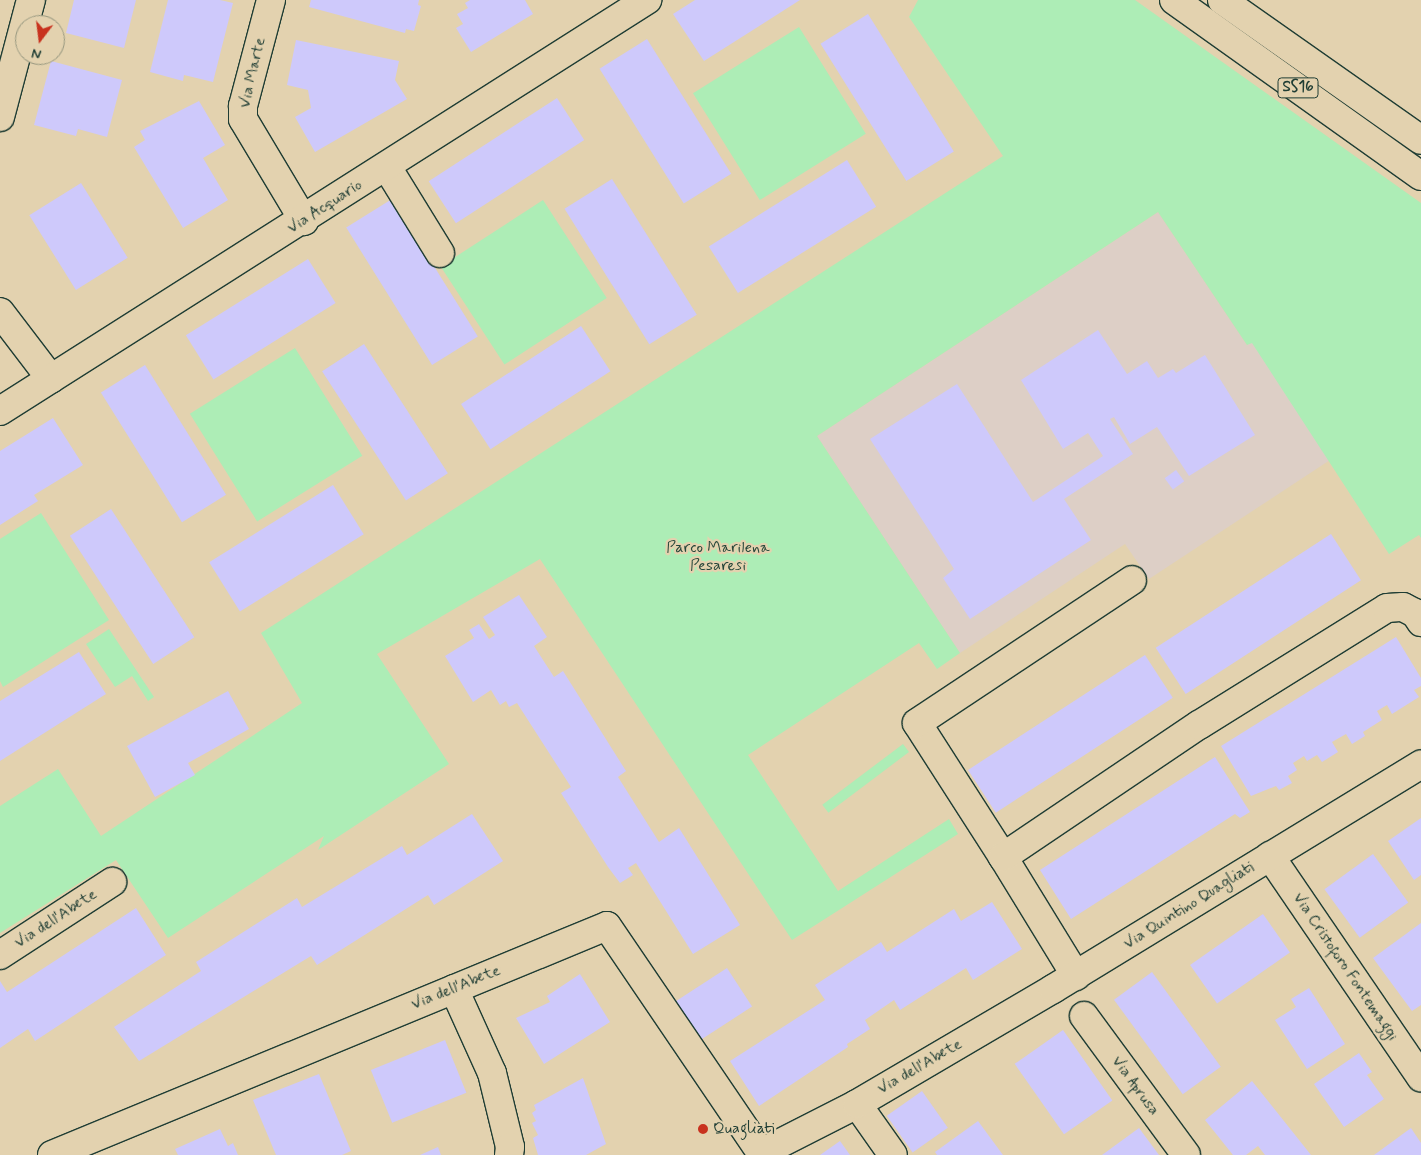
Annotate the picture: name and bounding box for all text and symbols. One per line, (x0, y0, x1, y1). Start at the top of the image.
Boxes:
north arrow (15, 15, 65, 65)
street label: Via Marte (236, 37, 270, 109)
text: N (30, 44, 43, 63)
road number: SS16 (1277, 76, 1319, 100)
street label: Via Acquario (284, 176, 366, 238)
park label: Parco Marilena Pesaresi (668, 538, 768, 576)
street label: Via Quintino Quagliati (1121, 858, 1257, 954)
street label: Via dell'Abete (11, 885, 101, 953)
street label: Via Cristoforo Fontemaggi (1288, 889, 1402, 1045)
street label: Via dell'Abete (408, 961, 504, 1015)
street label: Via dell'Abete (874, 1035, 966, 1099)
street label: Via Aprusa (1107, 1052, 1163, 1120)
place label: Quagliati (713, 1119, 775, 1139)
marker: Quagliati (697, 1123, 709, 1135)

